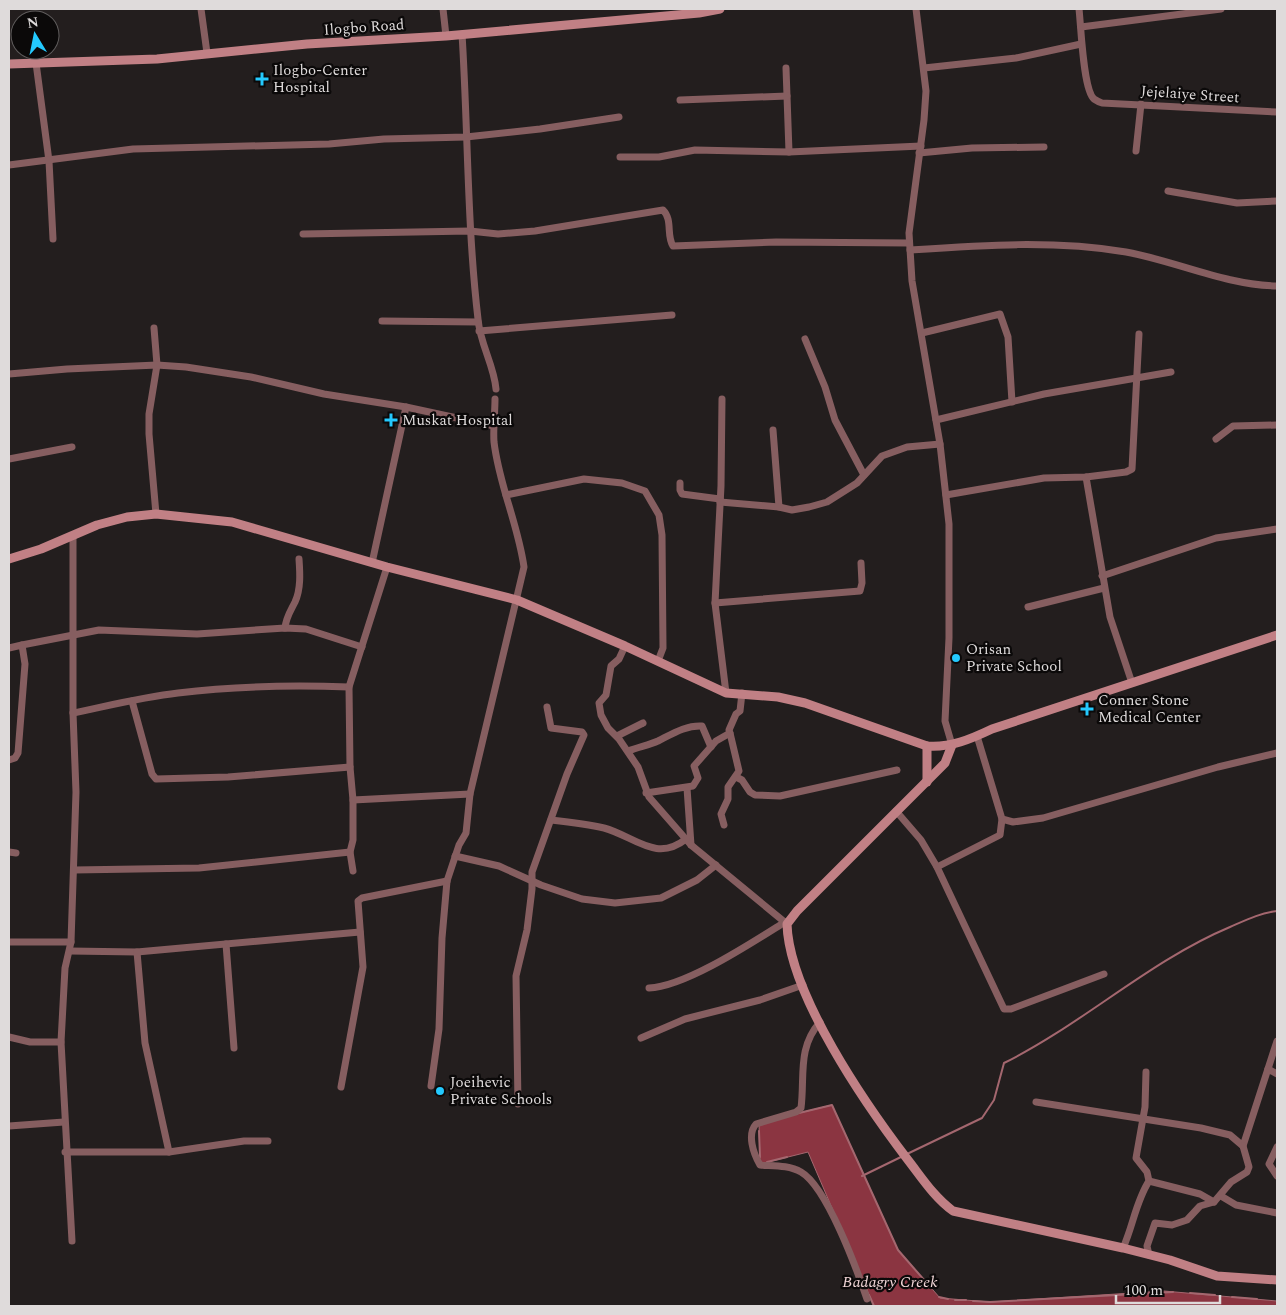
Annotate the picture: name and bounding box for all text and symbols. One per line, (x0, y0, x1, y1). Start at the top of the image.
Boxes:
north arrow (10, 10, 60, 60)
text: N (25, 11, 40, 34)
street label: Ilogbo Road (323, 13, 405, 42)
place label: Ilogbo-Center Hospital (273, 59, 367, 99)
marker: Ilogbo-Center Hospital (255, 72, 269, 86)
street label: Jejelaiye Street (1140, 80, 1240, 109)
place label: Muskat Hospital (402, 409, 513, 432)
marker: Muskat Hospital (384, 413, 398, 427)
place label: Orisan Private School (966, 638, 1062, 678)
marker: Orisan Private School (950, 652, 962, 664)
place label: Conner Stone Medical Center (1098, 689, 1201, 729)
marker: Conner Stone Medical Center (1080, 702, 1094, 716)
place label: Joeihevic Private Schools (450, 1071, 552, 1111)
marker: Joeihevic Private Schools (434, 1085, 446, 1097)
water label: Badagry Creek (842, 1270, 938, 1294)
scale bar (1116, 1272, 1220, 1304)
text: 100 m (1124, 1279, 1163, 1302)

